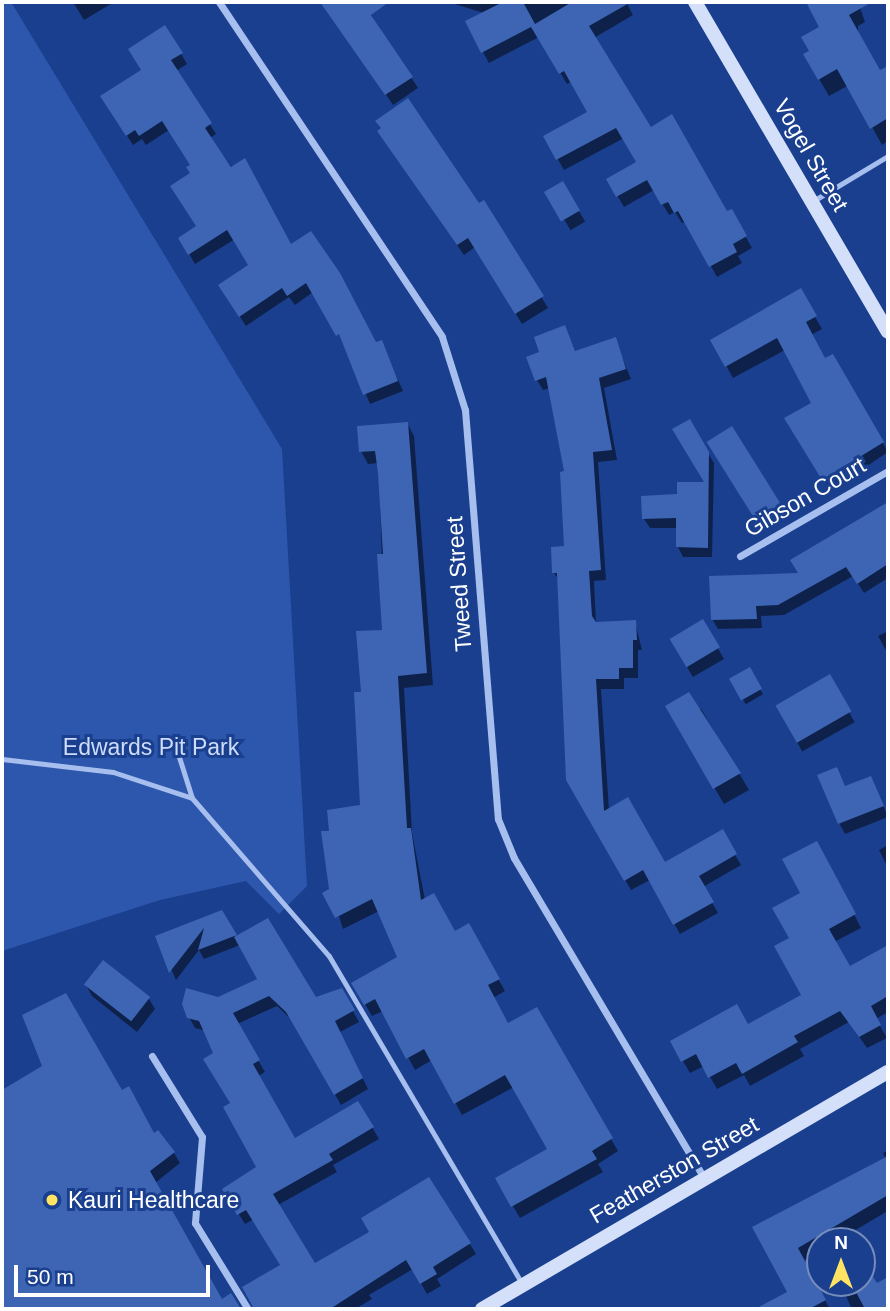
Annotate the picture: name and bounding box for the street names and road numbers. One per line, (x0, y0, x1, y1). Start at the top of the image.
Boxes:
street label: Vogel Street (768, 94, 854, 216)
street label: Gibson Court (739, 451, 871, 543)
street label: Tweed Street (441, 515, 477, 653)
street label: Featherston Street (585, 1110, 763, 1230)

